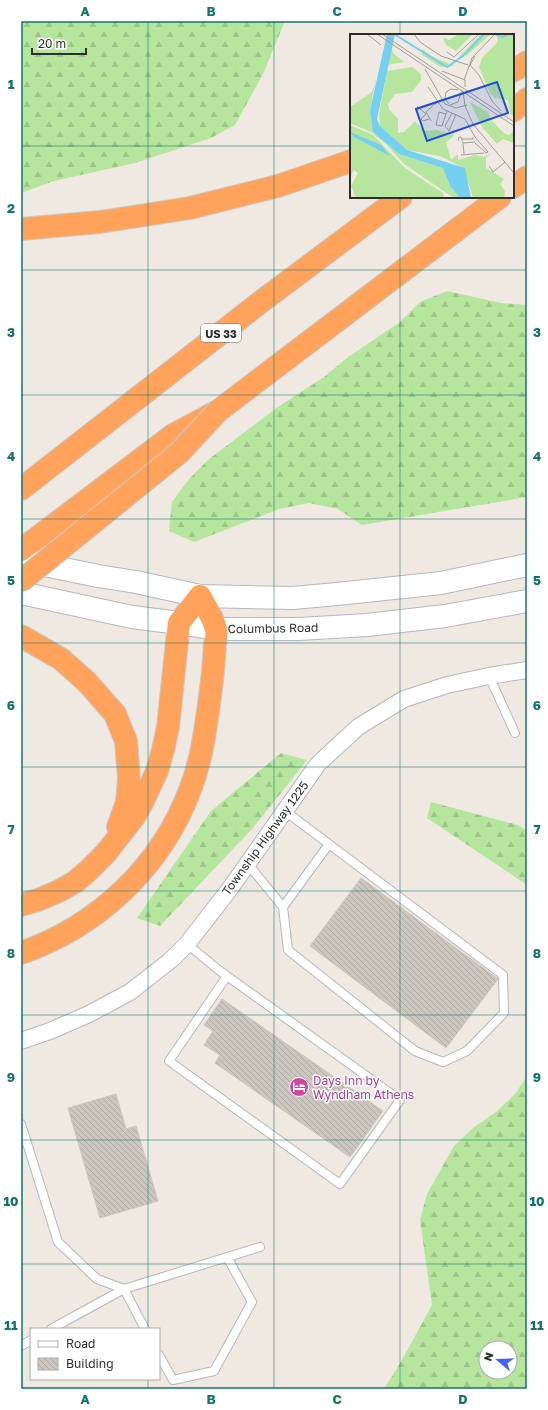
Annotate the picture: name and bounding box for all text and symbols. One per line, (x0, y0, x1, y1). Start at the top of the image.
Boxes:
text: A (80, 3, 90, 19)
text: B (206, 3, 216, 19)
text: C (332, 3, 342, 19)
text: D (458, 3, 468, 19)
scale bar (32, 30, 86, 56)
inset map (350, 34, 514, 198)
text: 20 m (38, 36, 66, 51)
text: 1 (8, 76, 15, 92)
text: 1 (534, 76, 541, 92)
text: 2 (7, 200, 15, 216)
text: 2 (533, 200, 541, 216)
text: 3 (7, 324, 15, 340)
road number: US 33 (201, 324, 241, 342)
text: 3 (533, 324, 541, 340)
text: 4 (7, 448, 15, 464)
text: 4 (533, 448, 541, 464)
text: 5 (7, 572, 15, 588)
text: 5 (533, 572, 541, 588)
street label: Columbus Road (228, 620, 318, 636)
text: 6 (7, 697, 15, 713)
text: 6 (533, 697, 541, 713)
street label: Township Highway 1225 (219, 778, 311, 898)
text: 7 (7, 821, 15, 837)
text: 7 (533, 821, 541, 837)
text: 8 (7, 945, 15, 961)
text: 8 (533, 945, 541, 961)
text: 9 (7, 1069, 15, 1085)
text: 9 (533, 1069, 541, 1085)
place label: Days Inn by Wyndham Athens (313, 1073, 414, 1102)
hotel icon: Days Inn by Wyndham Athens (288, 1076, 310, 1098)
text: 10 (3, 1193, 19, 1209)
text: 10 (529, 1193, 545, 1209)
text: 11 (4, 1317, 18, 1333)
text: 11 (530, 1317, 544, 1333)
legend (30, 1328, 160, 1380)
text: Road (66, 1336, 95, 1351)
north arrow (478, 1340, 518, 1380)
text: N (481, 1351, 496, 1363)
text: Building (66, 1356, 114, 1371)
text: A (80, 1391, 90, 1407)
text: B (206, 1391, 216, 1407)
text: C (332, 1391, 342, 1407)
text: D (458, 1391, 468, 1407)

